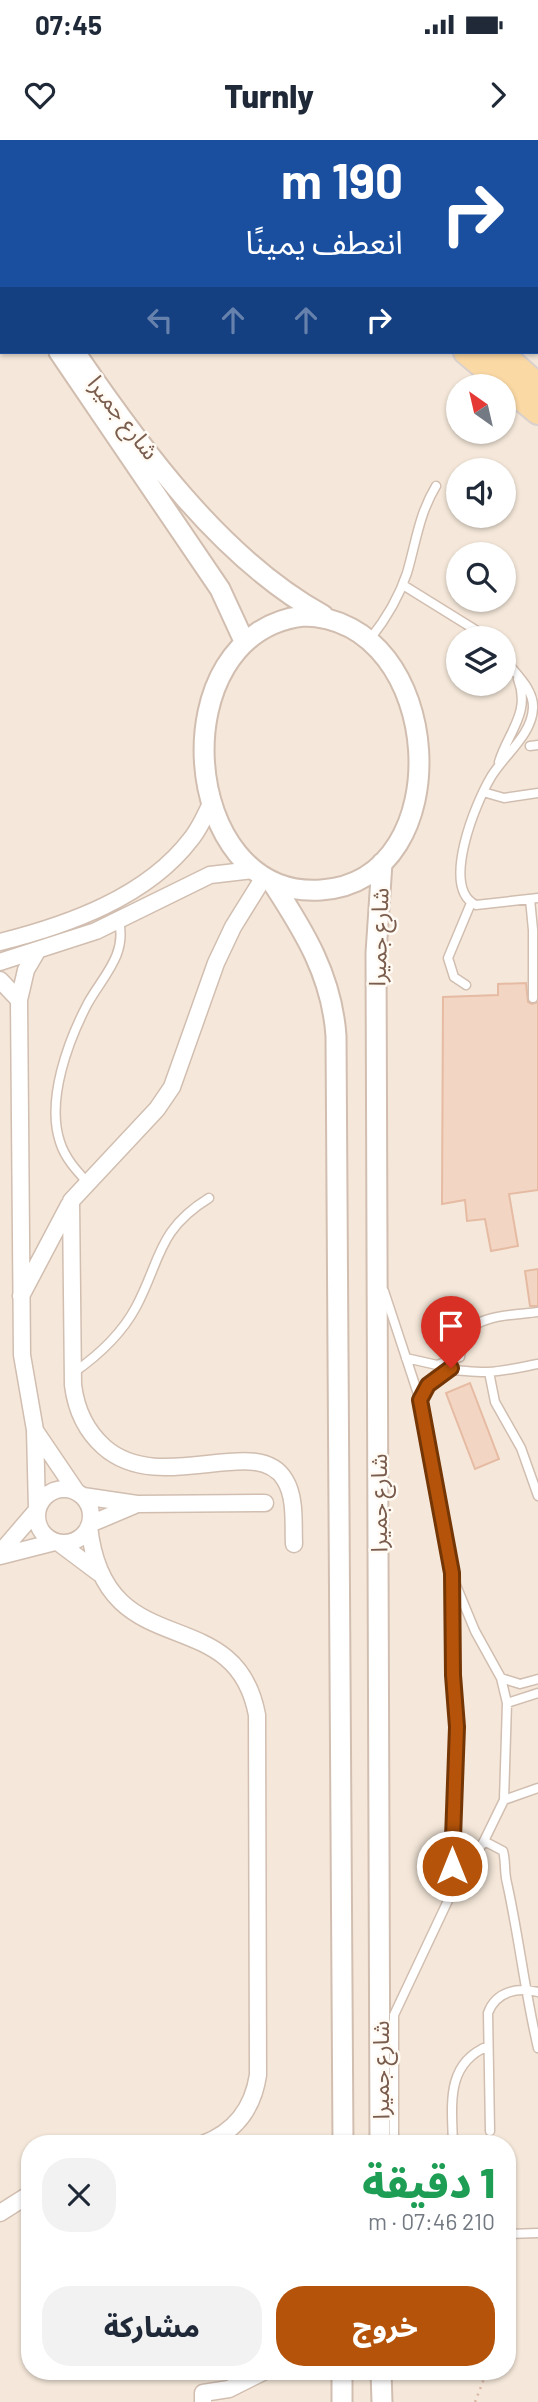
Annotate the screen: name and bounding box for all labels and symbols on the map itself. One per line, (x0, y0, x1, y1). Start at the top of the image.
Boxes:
street label: شارع جميرا (79, 369, 165, 467)
north arrow (446, 374, 516, 444)
street label: شارع جميرا (362, 887, 398, 987)
pin (421, 1296, 481, 1368)
street label: شارع جميرا (364, 1454, 396, 1552)
position arrow (415, 1829, 489, 1903)
street label: شارع جميرا (366, 2021, 398, 2119)

